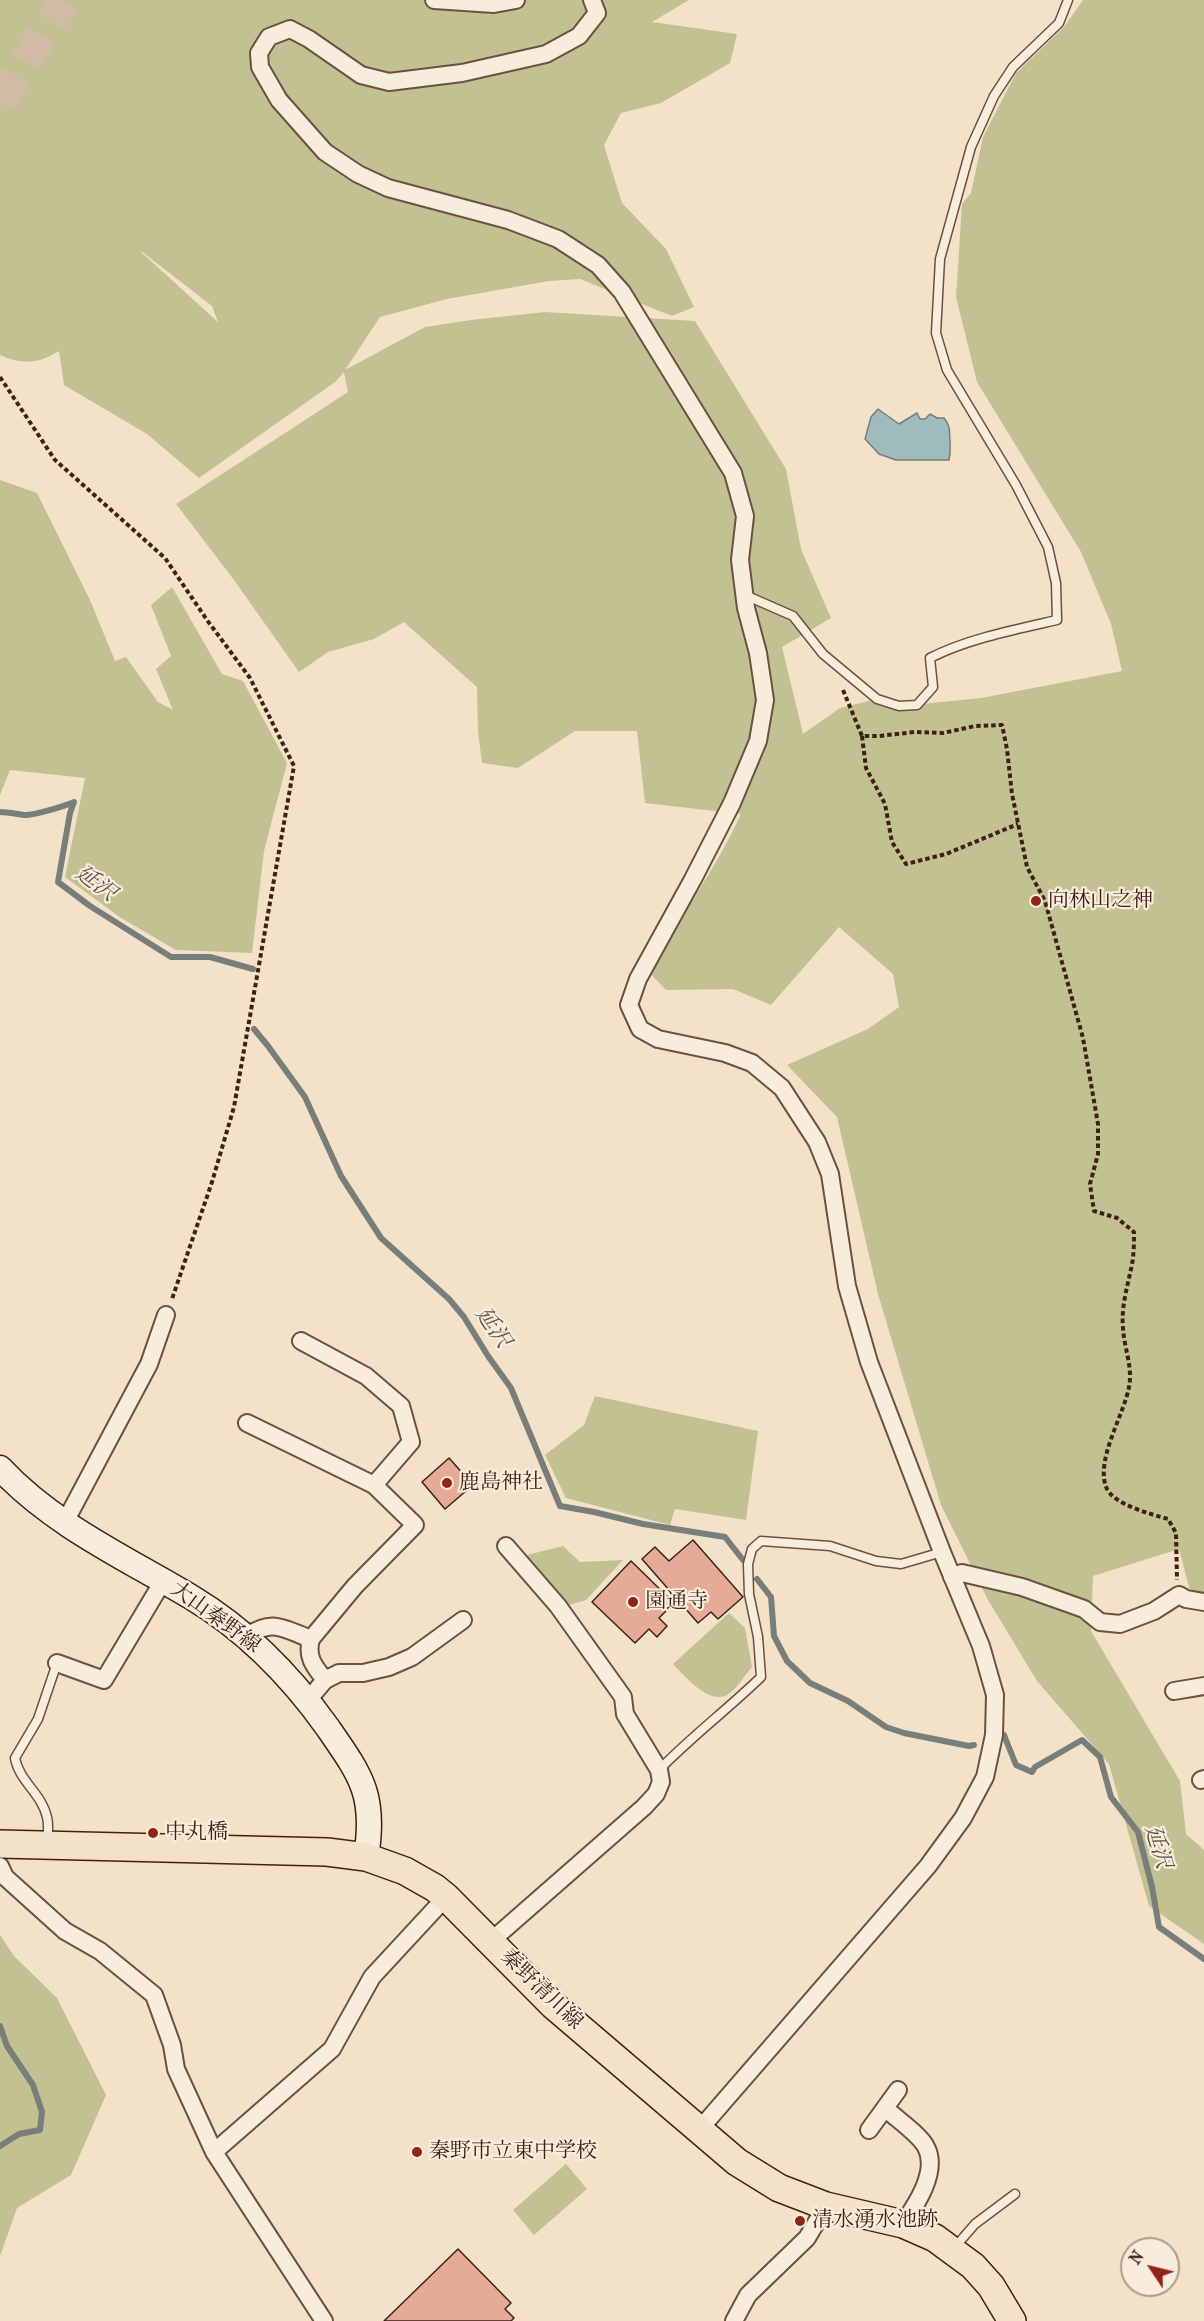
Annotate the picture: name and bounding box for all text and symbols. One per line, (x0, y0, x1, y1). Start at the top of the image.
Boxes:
water label: 延沢 (69, 860, 121, 908)
place label: 向林山之神 (1048, 888, 1153, 914)
marker: 向林山之神 (1029, 894, 1043, 908)
water label: 延沢 (469, 1302, 515, 1354)
place label: 鹿島神社 (459, 1470, 543, 1496)
marker: 鹿島神社 (440, 1476, 454, 1490)
street label: 大山秦野線 (165, 1577, 265, 1659)
place label: 園通寺 (645, 1589, 708, 1615)
marker: 園通寺 (626, 1595, 640, 1609)
place label: 中丸橋 (165, 1820, 228, 1846)
water label: 延沢 (1138, 1822, 1176, 1872)
marker: 中丸橋 (146, 1826, 160, 1840)
street label: 秦野清川線 (494, 1944, 588, 2036)
place label: 秦野市立東中学校 (429, 2139, 597, 2165)
marker: 秦野市立東中学校 (410, 2145, 424, 2159)
place label: 清水湧水池跡 (812, 2208, 938, 2234)
marker: 清水湧水池跡 (793, 2214, 807, 2228)
north arrow (1120, 2237, 1180, 2297)
text: N (1125, 2247, 1148, 2268)

